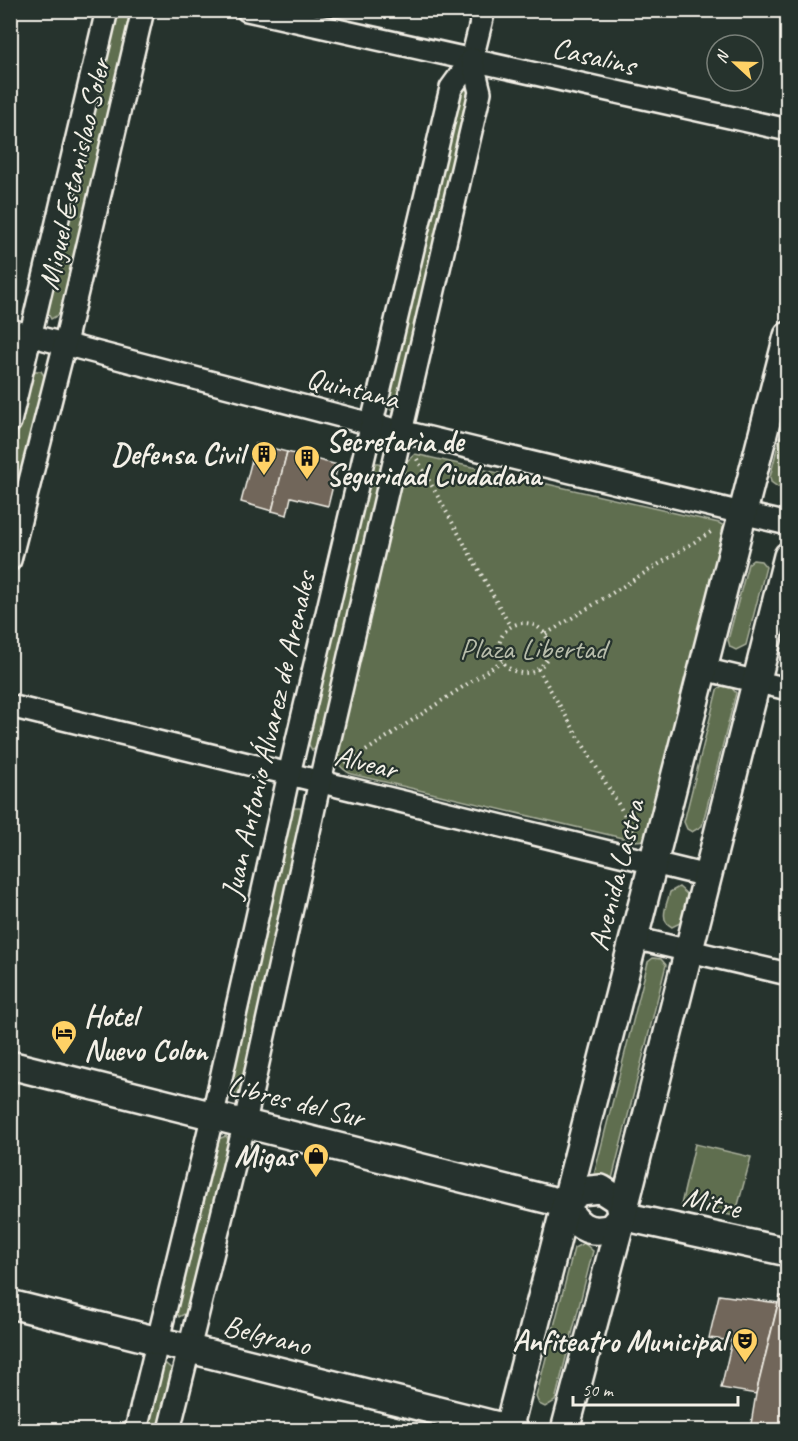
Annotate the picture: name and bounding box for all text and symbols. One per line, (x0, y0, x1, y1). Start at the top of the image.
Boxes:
street label: Casalins (549, 28, 642, 85)
north arrow (705, 33, 765, 93)
text: N (711, 47, 734, 66)
street label: Miguel Estanislao Soler (29, 53, 120, 293)
street label: Quintana (303, 358, 405, 418)
place label: Secretarìa de Seguridad Ciudadana (326, 422, 544, 494)
place label: Defensa Civil (111, 435, 250, 473)
building icon: Defensa Civil (249, 439, 279, 477)
building icon: Secretarìa de Seguridad Ciudadana (292, 443, 322, 481)
street label: Juan Antonio Álvarez de Arenales (211, 565, 325, 904)
park label: Plaza Libertad (460, 629, 611, 667)
street label: Alvear (331, 736, 403, 789)
street label: Avenida Lastra (579, 794, 654, 954)
place label: Hotel Nuevo Colon (84, 997, 210, 1069)
hotel icon: Hotel Nuevo Colon (49, 1018, 79, 1056)
street label: Libres del Sur (224, 1066, 370, 1137)
place label: Migas (234, 1137, 299, 1175)
shop icon: Migas (301, 1141, 331, 1179)
street label: Mitre (679, 1177, 747, 1228)
street label: Belgrano (220, 1306, 316, 1364)
place label: Anfiteatro Municipal (513, 1322, 732, 1360)
theatre icon: Anfiteatro Municipal (730, 1326, 760, 1364)
scale bar (573, 1369, 738, 1407)
text: 50 m (582, 1379, 615, 1401)

